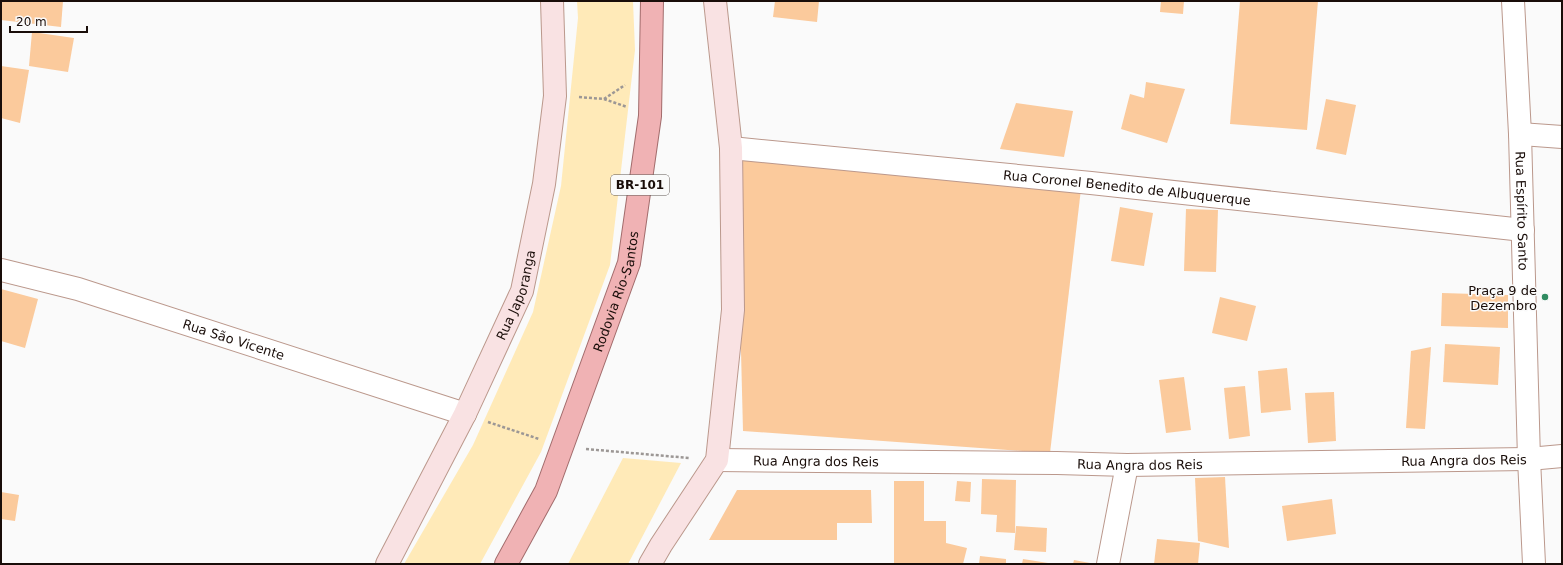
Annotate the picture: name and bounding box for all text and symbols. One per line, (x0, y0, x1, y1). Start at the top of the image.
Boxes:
scale bar (10, 8, 87, 34)
text: 20 m (16, 15, 47, 29)
street label: Rua Espírito Santo (1513, 151, 1531, 271)
street label: Rua Coronel Benedito de Albuquerque (1003, 167, 1252, 208)
road number: BR-101 (611, 175, 669, 195)
street label: Rodovia Rio-Santos (590, 230, 641, 354)
street label: Rua Japoranga (493, 249, 538, 342)
place label: Praça 9 de Dezembro (1468, 283, 1537, 313)
marker: Praça 9 de Dezembro (1540, 292, 1550, 302)
street label: Rua São Vicente (181, 316, 286, 363)
street label: Rua Angra dos Reis (1401, 452, 1527, 468)
street label: Rua Angra dos Reis (753, 453, 879, 469)
street label: Rua Angra dos Reis (1077, 456, 1203, 473)

